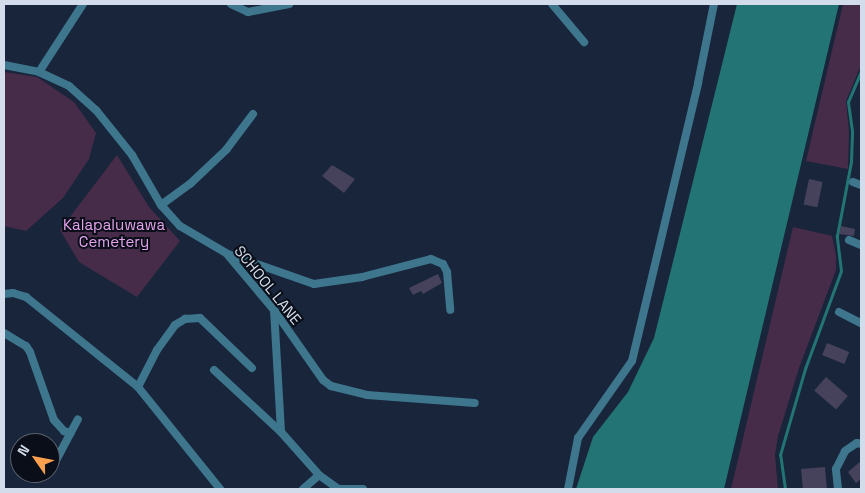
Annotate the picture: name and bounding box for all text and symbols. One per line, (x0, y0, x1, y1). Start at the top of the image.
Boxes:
park label: Kalapaluwawa Cemetery (63, 215, 165, 250)
street label: SCHOOL LANE (231, 242, 305, 328)
north arrow (10, 433, 60, 483)
text: N (13, 442, 33, 459)

